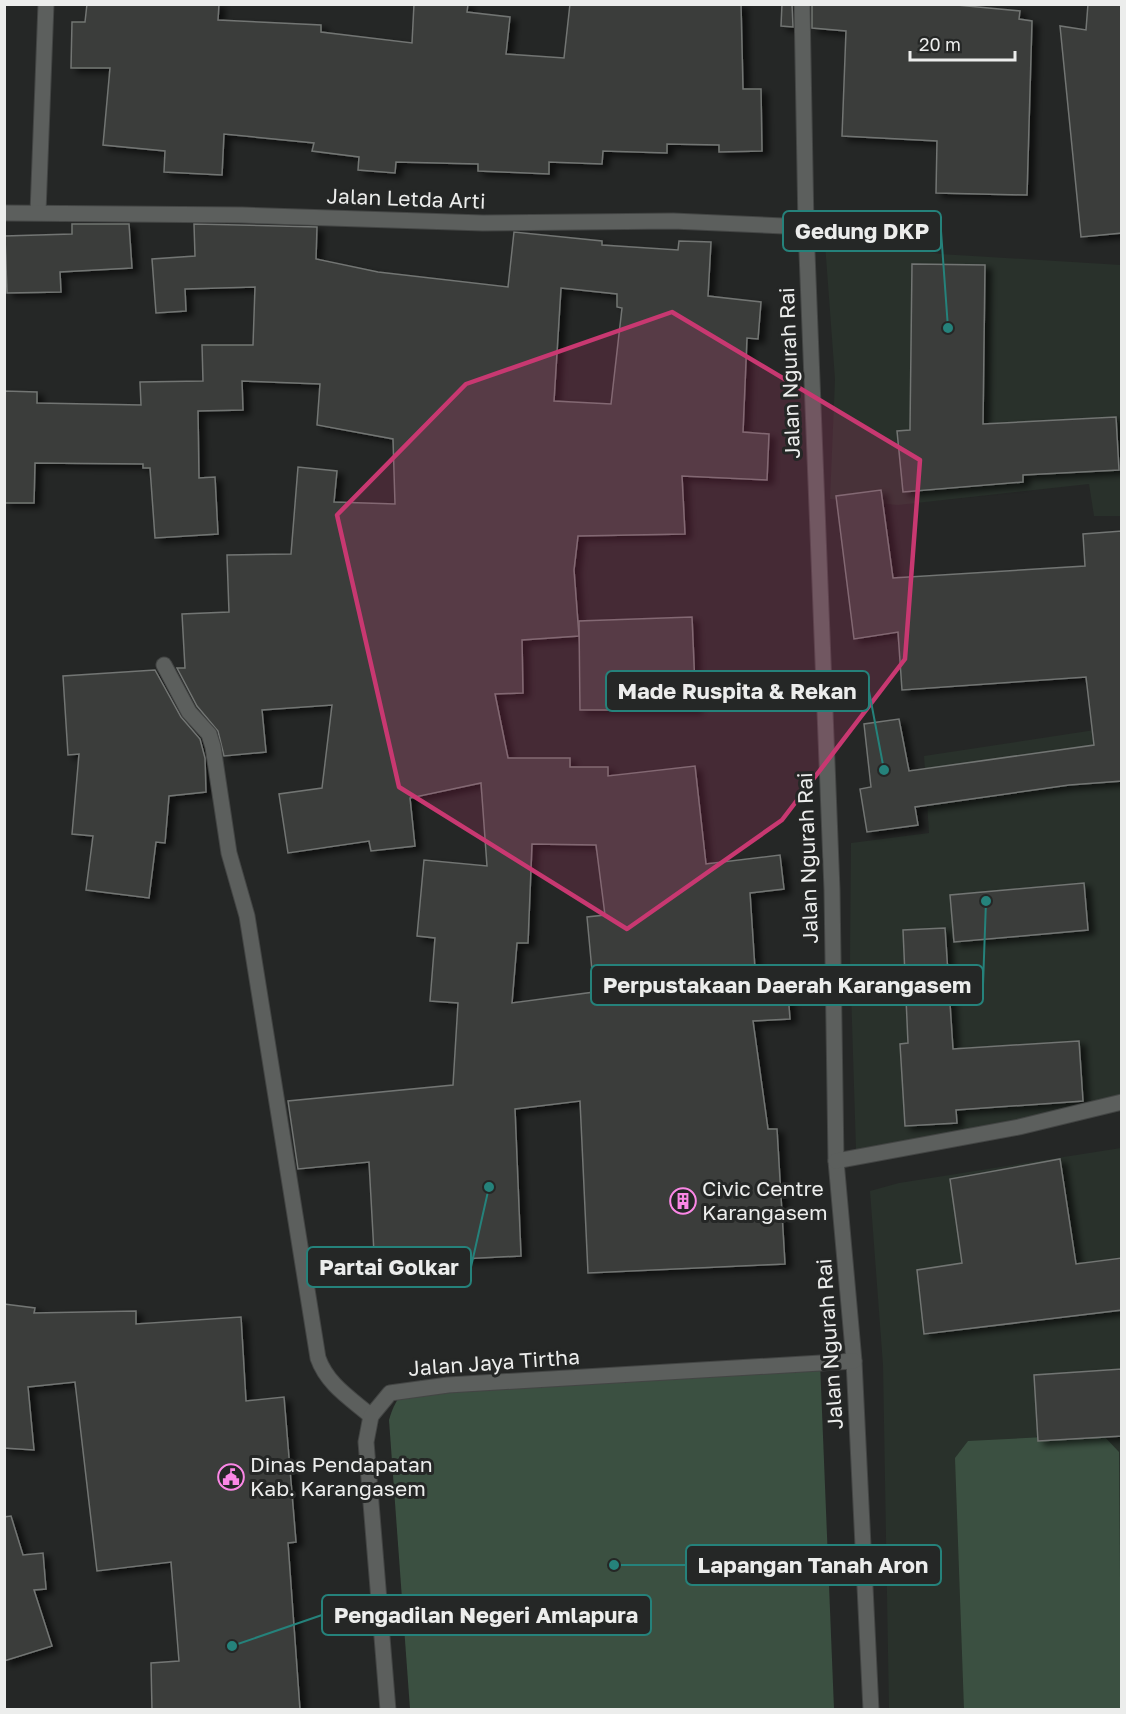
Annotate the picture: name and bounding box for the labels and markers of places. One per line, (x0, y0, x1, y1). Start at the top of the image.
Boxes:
callout: Gedung DKP (783, 211, 941, 251)
callout: Made Ruspita & Rekan (606, 671, 869, 711)
callout: Perpustakaan Daerah Karangasem (591, 965, 983, 1005)
place label: Civic Centre Karangasem (702, 1175, 828, 1225)
building icon: Civic Centre Karangasem (668, 1186, 698, 1216)
callout: Partai Golkar (307, 1247, 471, 1287)
place label: Dinas Pendapatan Kab. Karangasem (250, 1451, 433, 1501)
public building icon: Dinas Pendapatan Kab. Karangasem (216, 1462, 246, 1492)
callout: Lapangan Tanah Aron (686, 1545, 941, 1585)
callout: Pengadilan Negeri Amlapura (322, 1595, 651, 1635)

